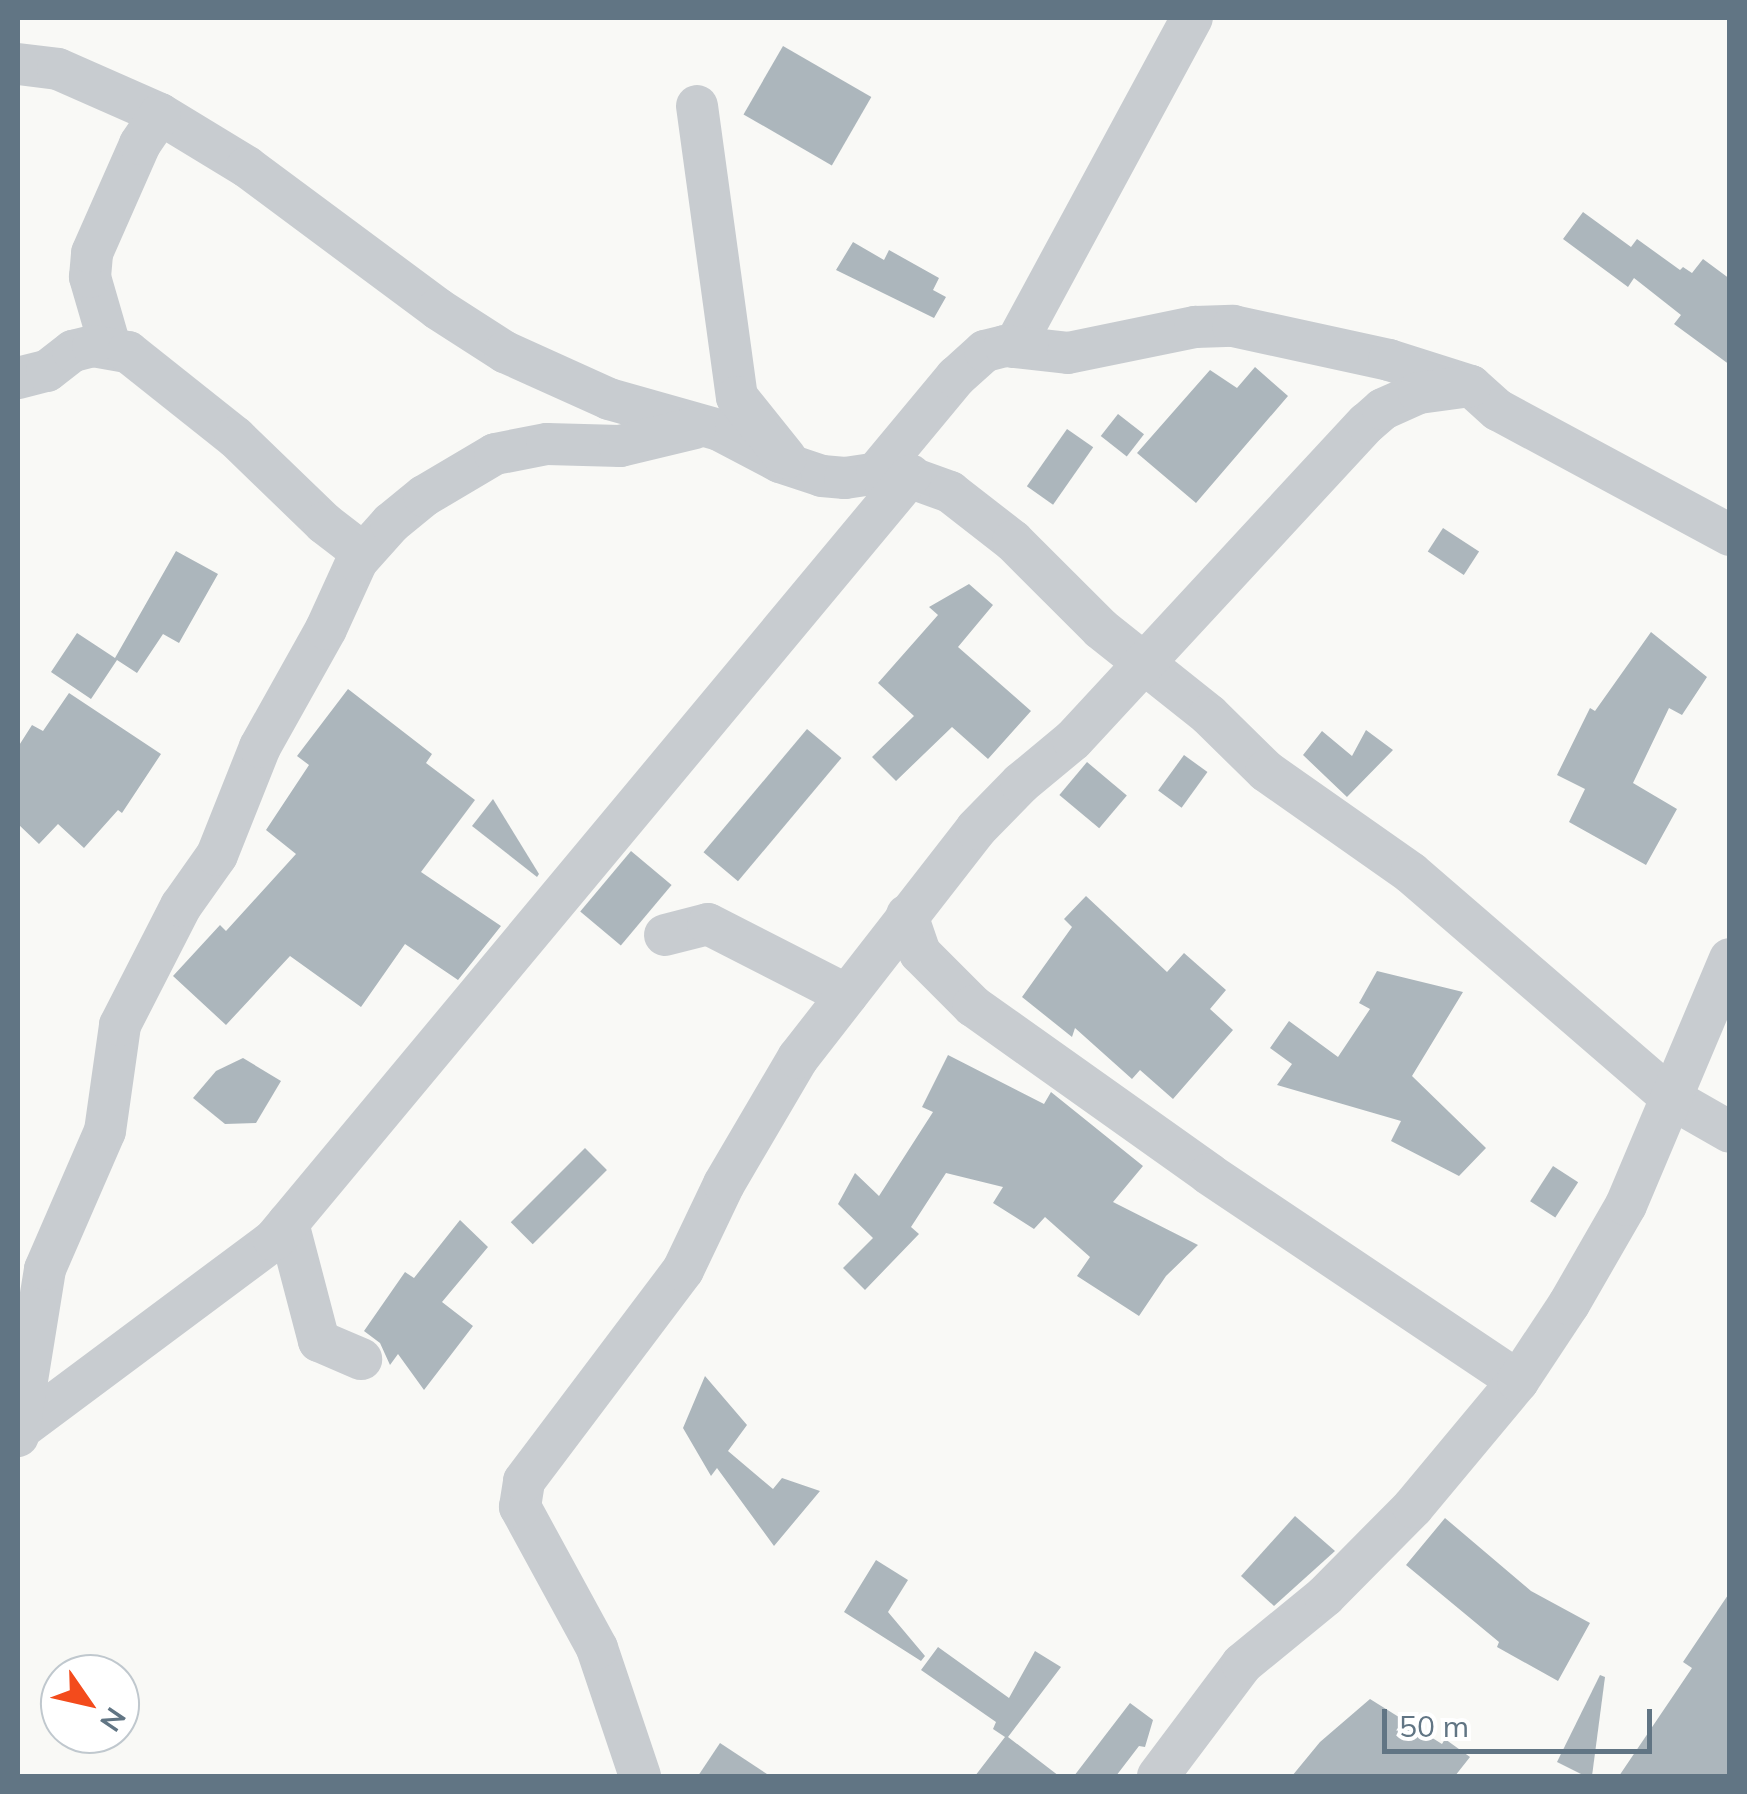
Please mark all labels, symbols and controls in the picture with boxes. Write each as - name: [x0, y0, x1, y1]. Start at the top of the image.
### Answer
- north arrow: [40, 1654, 140, 1754]
- scale bar: [1387, 1689, 1657, 1751]
- text: N: [93, 1701, 134, 1738]
- text: 50 m: [1399, 1707, 1469, 1745]

